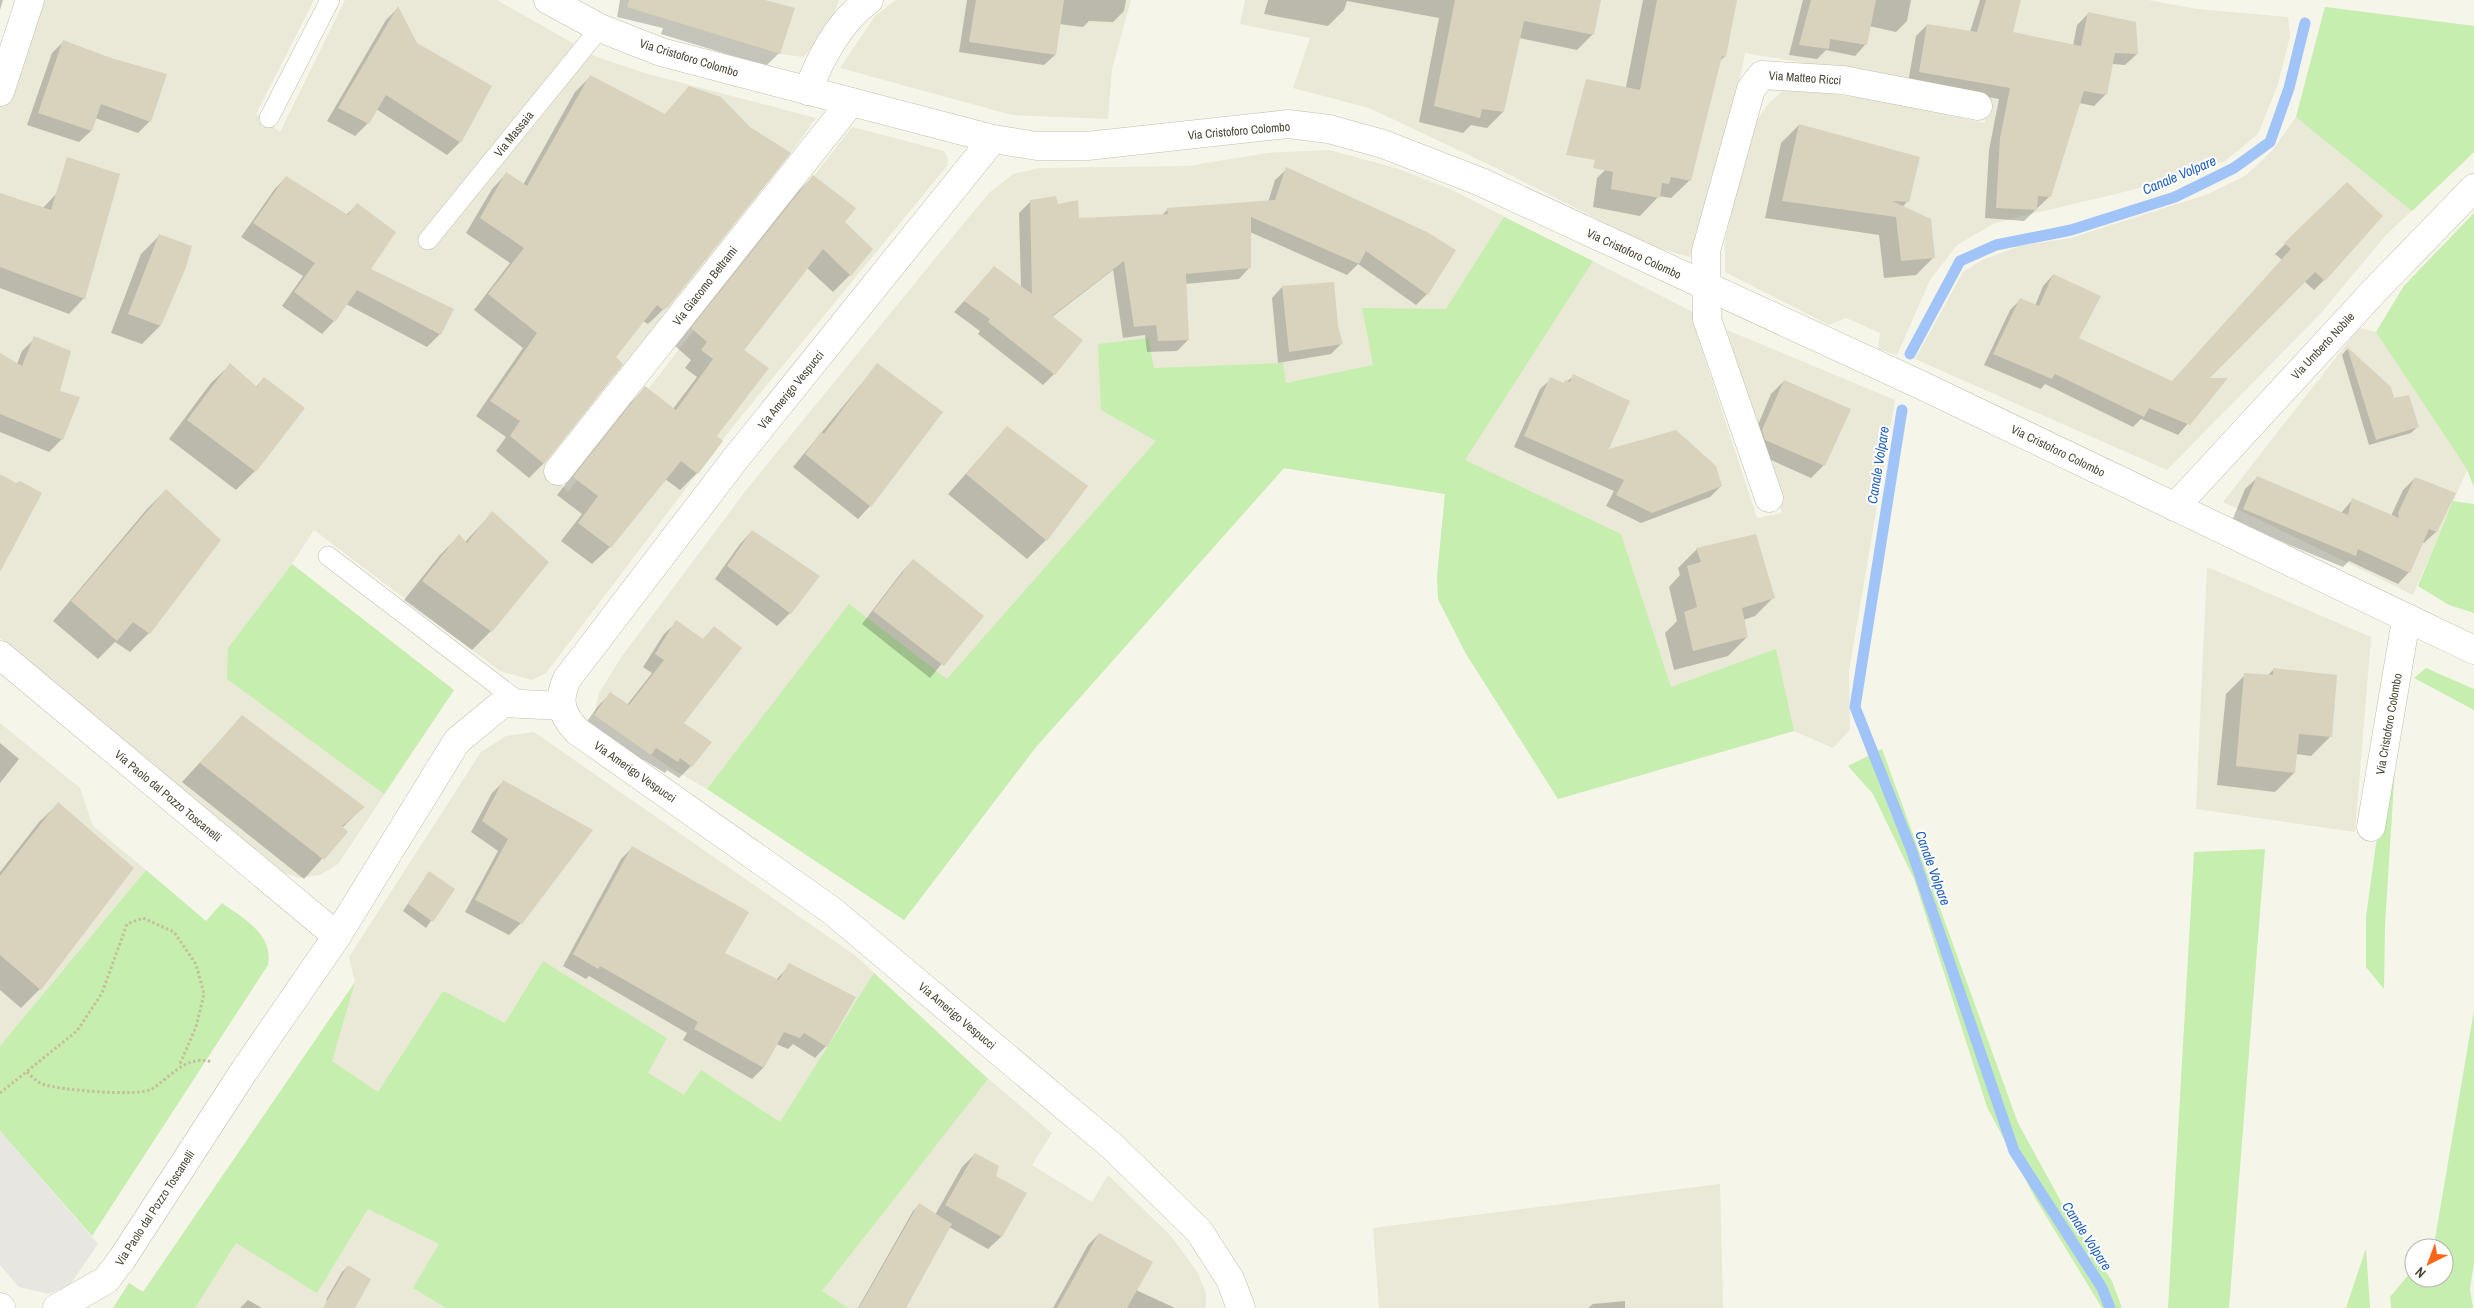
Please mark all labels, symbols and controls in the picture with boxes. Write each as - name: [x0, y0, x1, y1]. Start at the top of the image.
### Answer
- street label: Via Cristoforo Colombo: [638, 35, 740, 81]
- street label: Via Matteo Ricci: [1768, 67, 1842, 89]
- street label: Via Massaia: [491, 107, 538, 160]
- street label: Via Cristoforo Colombo: [1187, 119, 1291, 143]
- water label: Canale Volpare: [2139, 151, 2219, 199]
- street label: Via Cristoforo Colombo: [1584, 225, 1684, 283]
- street label: Via Giacomo Beltrami: [669, 243, 741, 329]
- street label: Via Umberto Nobile: [2288, 309, 2358, 383]
- street label: Via Amerigo Vespucci: [754, 347, 828, 433]
- street label: Via Cristoforo Colombo: [2008, 421, 2108, 481]
- water label: Canale Volpare: [1863, 425, 1893, 505]
- street label: Via Cristoforo Colombo: [2372, 672, 2406, 776]
- street label: Via Amerigo Vespucci: [591, 738, 679, 806]
- street label: Via Paolo dal Pozzo Toscanelli: [111, 747, 225, 845]
- water label: Canale Volpare: [1911, 828, 1955, 908]
- street label: Via Amerigo Vespucci: [915, 979, 999, 1053]
- street label: Via Paolo dal Pozzo Toscanelli: [112, 1147, 198, 1269]
- water label: Canale Volpare: [2058, 1198, 2116, 1274]
- north arrow: [2404, 1238, 2454, 1288]
- text: N: [2411, 1263, 2429, 1282]

